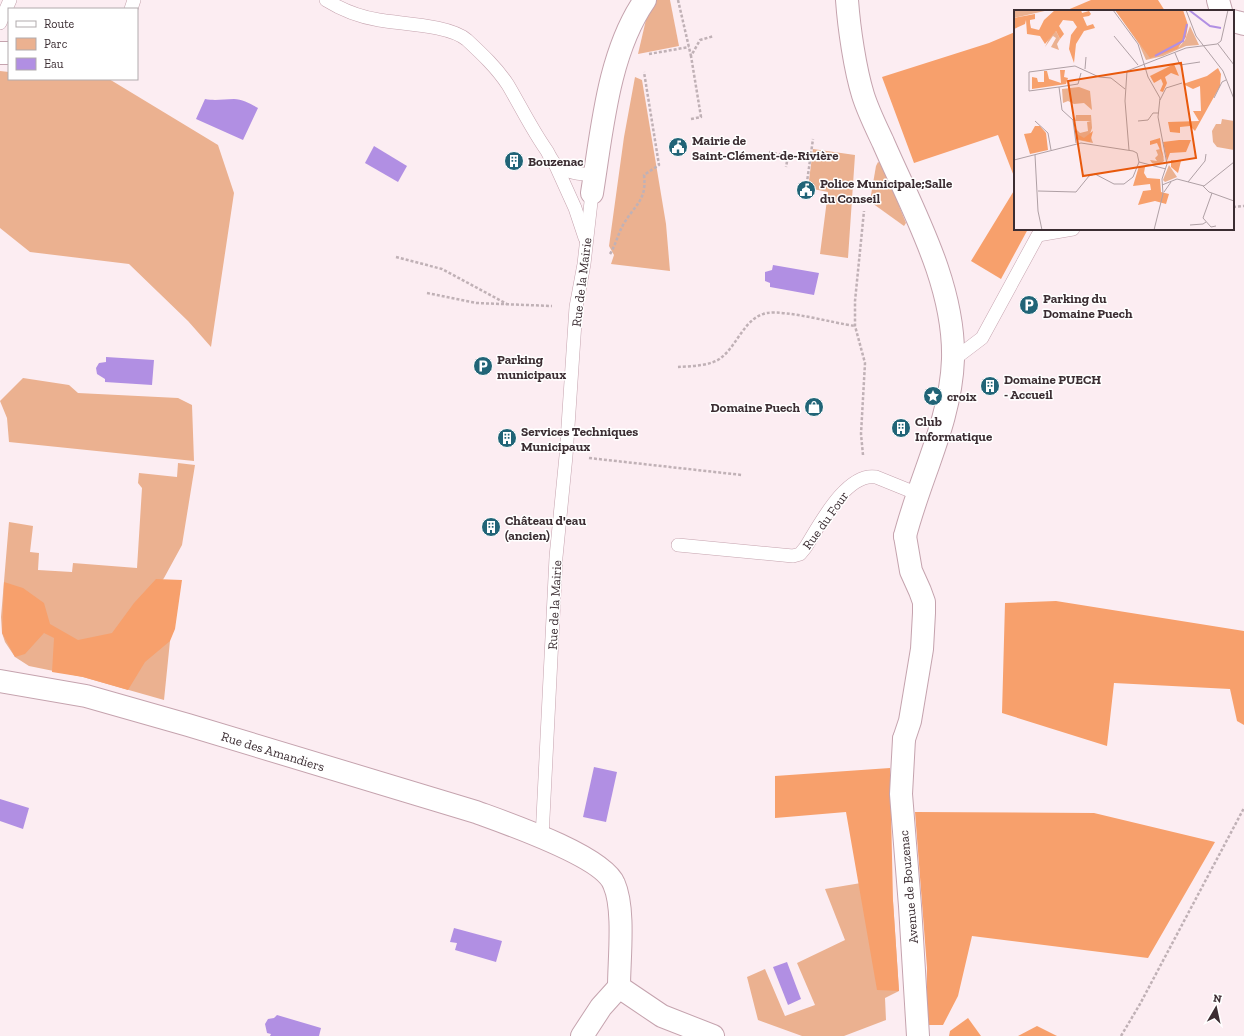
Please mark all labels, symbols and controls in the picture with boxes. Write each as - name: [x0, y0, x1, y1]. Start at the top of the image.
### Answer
- legend: [8, 8, 138, 80]
- inset map: [1014, 10, 1234, 230]
- text: Route: [44, 17, 75, 31]
- text: Parc: [44, 37, 68, 51]
- text: Eau: [44, 57, 64, 71]
- place label: Mairie de Saint-Clément-de-Rivière: [692, 133, 839, 163]
- public building icon: Mairie de Saint-Clément-de-Rivière: [667, 136, 689, 158]
- building icon: Bouzenac: [503, 150, 525, 172]
- place label: Bouzenac: [528, 154, 583, 169]
- place label: Police Municipale;Salle du Conseil: [820, 176, 953, 206]
- public building icon: Police Municipale;Salle du Conseil: [795, 179, 817, 201]
- street label: Rue de la Mairie: [569, 237, 594, 328]
- place label: Parking du Domaine Puech: [1043, 291, 1133, 321]
- parking icon: Parking du Domaine Puech: [1018, 294, 1040, 316]
- place label: Parking municipaux: [497, 352, 566, 382]
- parking icon: Parking municipaux: [472, 355, 494, 377]
- place label: Domaine PUECH - Accueil: [1004, 372, 1101, 402]
- building icon: Domaine PUECH - Accueil: [979, 375, 1001, 397]
- place icon: croix: [922, 385, 944, 407]
- place label: croix: [947, 389, 977, 404]
- shop icon: Domaine Puech: [803, 396, 825, 418]
- place label: Domaine Puech: [711, 400, 800, 415]
- place label: Club Informatique: [915, 414, 993, 444]
- building icon: Club Informatique: [890, 417, 912, 439]
- place label: Services Techniques Municipaux: [521, 424, 638, 454]
- building icon: Services Techniques Municipaux: [496, 427, 518, 449]
- street label: Rue du Four: [799, 488, 852, 552]
- place label: Château d'eau (ancien): [505, 513, 586, 543]
- building icon: Château d'eau (ancien): [480, 516, 502, 538]
- street label: Rue de la Mairie: [545, 560, 564, 650]
- street label: Rue des Amandiers: [219, 729, 327, 774]
- street label: Avenue de Bouzenac: [896, 830, 921, 944]
- north arrow: [1196, 988, 1236, 1028]
- text: N: [1212, 992, 1223, 1006]

